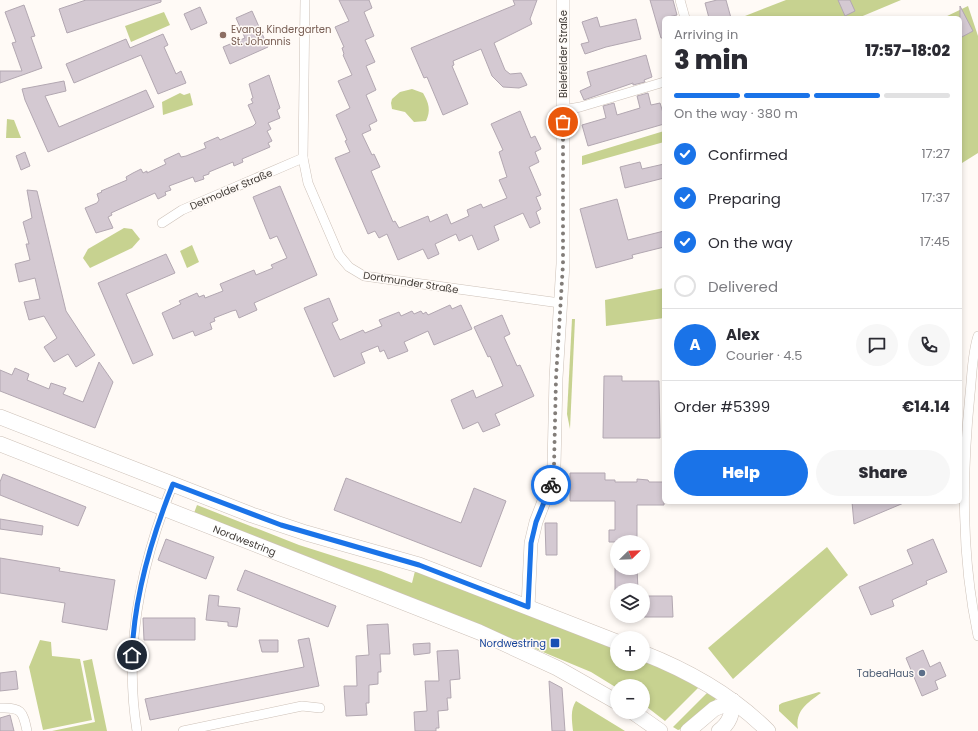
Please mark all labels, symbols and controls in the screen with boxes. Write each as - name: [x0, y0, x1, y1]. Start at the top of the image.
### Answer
- street label: Bielefelder Straße: [556, 10, 571, 98]
- place label: Evang. Kindergarten St. Johannis: [231, 22, 331, 49]
- text: Arriving in: [674, 25, 738, 44]
- marker: Evang. Kindergarten St. Johannis: [218, 30, 228, 40]
- text: 17:57–18:02: [865, 40, 950, 61]
- text: 3 min: [674, 42, 748, 78]
- text: On the way · 380 m: [674, 104, 798, 123]
- pin: [546, 105, 580, 139]
- icon: bag: [552, 111, 574, 133]
- icon: check: [674, 143, 696, 165]
- text: Confirmed: [708, 144, 788, 165]
- text: 17:27: [921, 144, 950, 163]
- street label: Detmolder Straße: [188, 165, 275, 214]
- icon: check: [674, 187, 696, 209]
- text: Preparing: [708, 188, 781, 209]
- text: 17:37: [921, 188, 950, 207]
- icon: check: [674, 231, 696, 253]
- text: On the way: [708, 232, 793, 253]
- text: 17:45: [920, 232, 950, 251]
- street label: Dortmunder Straße: [362, 268, 460, 297]
- text: Delivered: [708, 276, 778, 297]
- text: Alex: [726, 324, 760, 345]
- button: chat: [856, 324, 898, 366]
- button: phone: [908, 324, 950, 366]
- text: A: [689, 334, 701, 355]
- text: Courier · 4.5: [726, 346, 802, 365]
- text: Order #5399: [674, 396, 770, 417]
- text: €14.14: [902, 396, 950, 417]
- button: Help: [674, 450, 808, 496]
- button: Share: [816, 450, 950, 496]
- courier: [531, 465, 571, 505]
- icon: bike: [540, 474, 562, 496]
- street label: Nordwestring: [211, 521, 278, 560]
- north arrow: [610, 535, 650, 575]
- map controls: [610, 535, 650, 719]
- button: layers: [610, 583, 650, 623]
- button: +: [610, 631, 650, 671]
- place label: Nordwestring: [479, 636, 546, 651]
- marker: Nordwestring: [549, 637, 561, 649]
- pin: [115, 638, 149, 672]
- icon: home: [121, 644, 143, 666]
- place label: TabeaHaus: [857, 666, 914, 681]
- marker: TabeaHaus: [917, 668, 927, 678]
- button: −: [610, 679, 650, 719]

